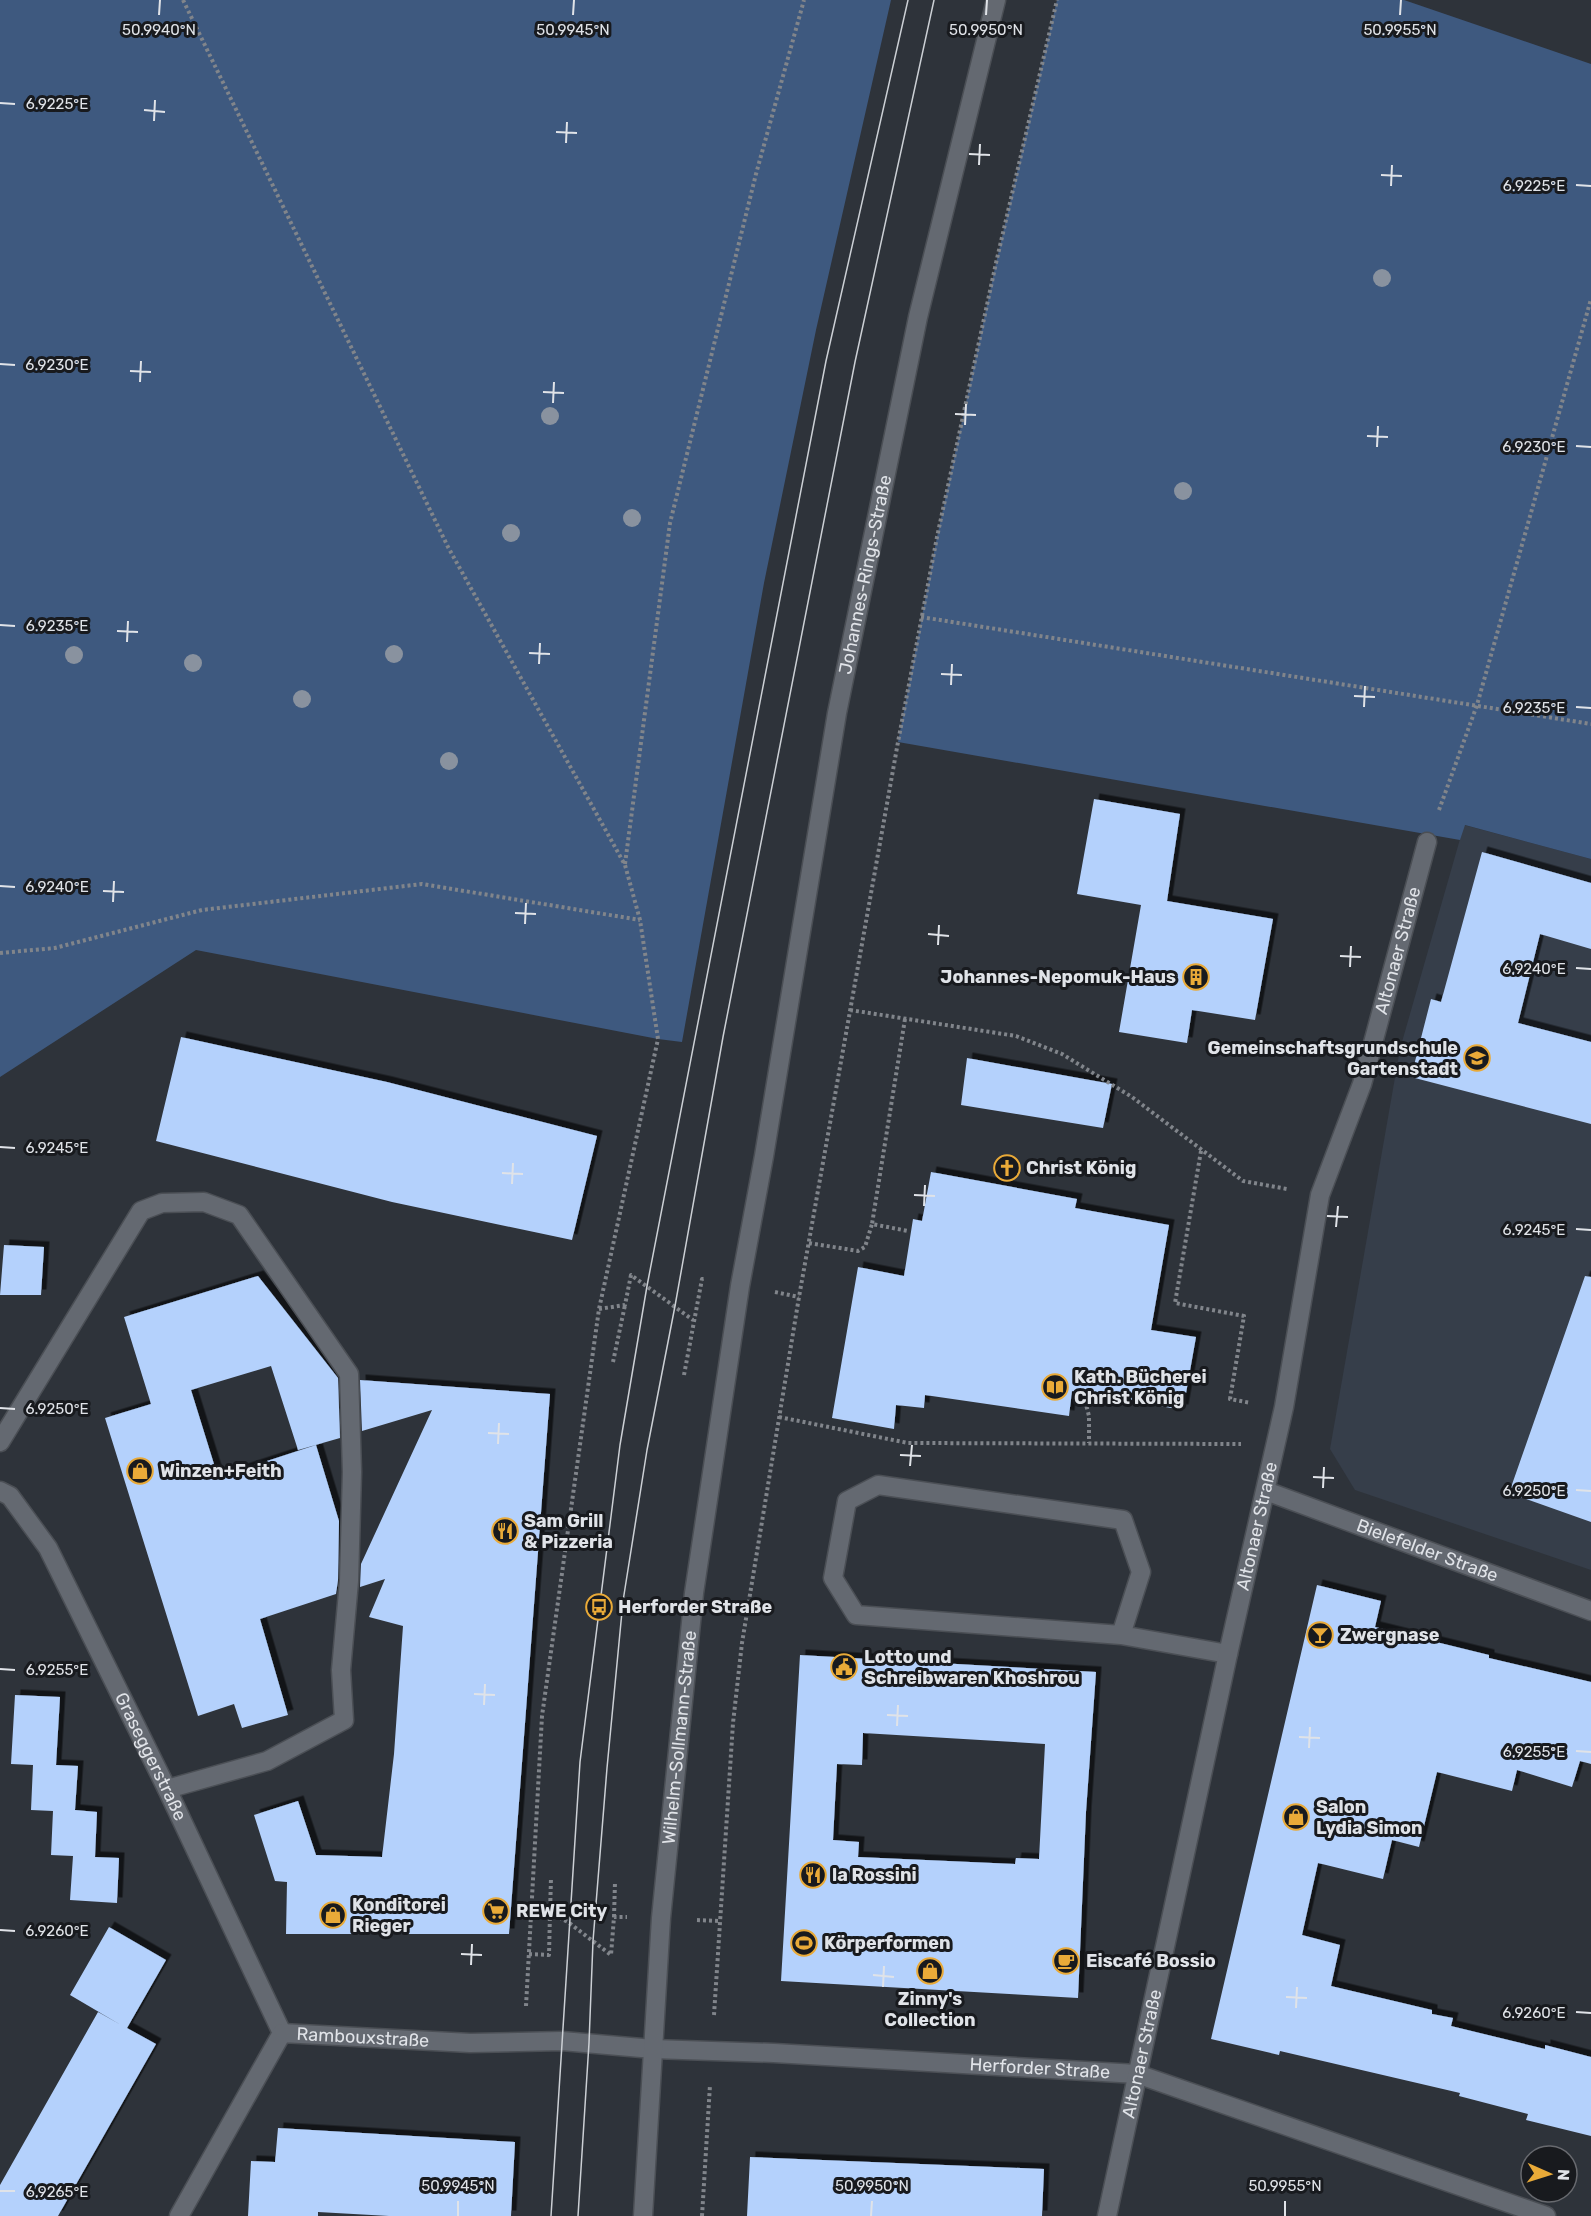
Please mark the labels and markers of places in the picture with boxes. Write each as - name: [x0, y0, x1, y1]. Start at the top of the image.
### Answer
- building icon: Johannes-Nepomuk-Haus: [1181, 962, 1211, 992]
- place label: Johannes-Nepomuk-Haus: [940, 966, 1176, 988]
- place label: Gemeinschaftsgrundschule Gartenstadt: [1208, 1037, 1458, 1080]
- school or university icon: Gemeinschaftsgrundschule Gartenstadt: [1462, 1043, 1492, 1073]
- church icon: Christ König: [992, 1153, 1022, 1183]
- place label: Christ König: [1026, 1157, 1136, 1179]
- place label: Kath. Bücherei Christ König: [1074, 1366, 1207, 1409]
- library icon: Kath. Bücherei Christ König: [1040, 1372, 1070, 1402]
- shop icon: Winzen+Feith: [125, 1456, 155, 1486]
- place label: Winzen+Feith: [160, 1460, 282, 1482]
- place label: Sam Grill & Pizzeria: [524, 1510, 613, 1553]
- restaurant icon: Sam Grill & Pizzeria: [490, 1516, 520, 1546]
- bus stop icon: Herforder Straße: [584, 1592, 614, 1622]
- place label: Herforder Straße: [618, 1596, 772, 1618]
- bar icon: Zwergnase: [1305, 1620, 1335, 1650]
- place label: Zwergnase: [1340, 1624, 1440, 1646]
- place label: Lotto und Schreibwaren Khoshrou: [864, 1646, 1080, 1689]
- public building icon: Lotto und Schreibwaren Khoshrou: [829, 1652, 859, 1682]
- place label: Salon Lydia Simon: [1316, 1796, 1423, 1839]
- shop icon: Salon Lydia Simon: [1281, 1802, 1311, 1832]
- restaurant icon: la Rossini: [798, 1860, 828, 1890]
- place label: la Rossini: [832, 1864, 917, 1886]
- place label: Konditorei Rieger: [352, 1894, 446, 1937]
- supermarket icon: REWE City: [481, 1896, 511, 1926]
- shop icon: Konditorei Rieger: [318, 1900, 348, 1930]
- place label: REWE City: [516, 1900, 607, 1922]
- sports icon: Körperformen: [789, 1928, 819, 1958]
- place label: Körperformen: [824, 1932, 951, 1954]
- cafe icon: Eiscafé Bossio: [1051, 1946, 1081, 1976]
- place label: Eiscafé Bossio: [1086, 1950, 1216, 1972]
- shop icon: Zinny's Collection: [915, 1956, 945, 1986]
- place label: Zinny's Collection: [884, 1988, 976, 2031]

